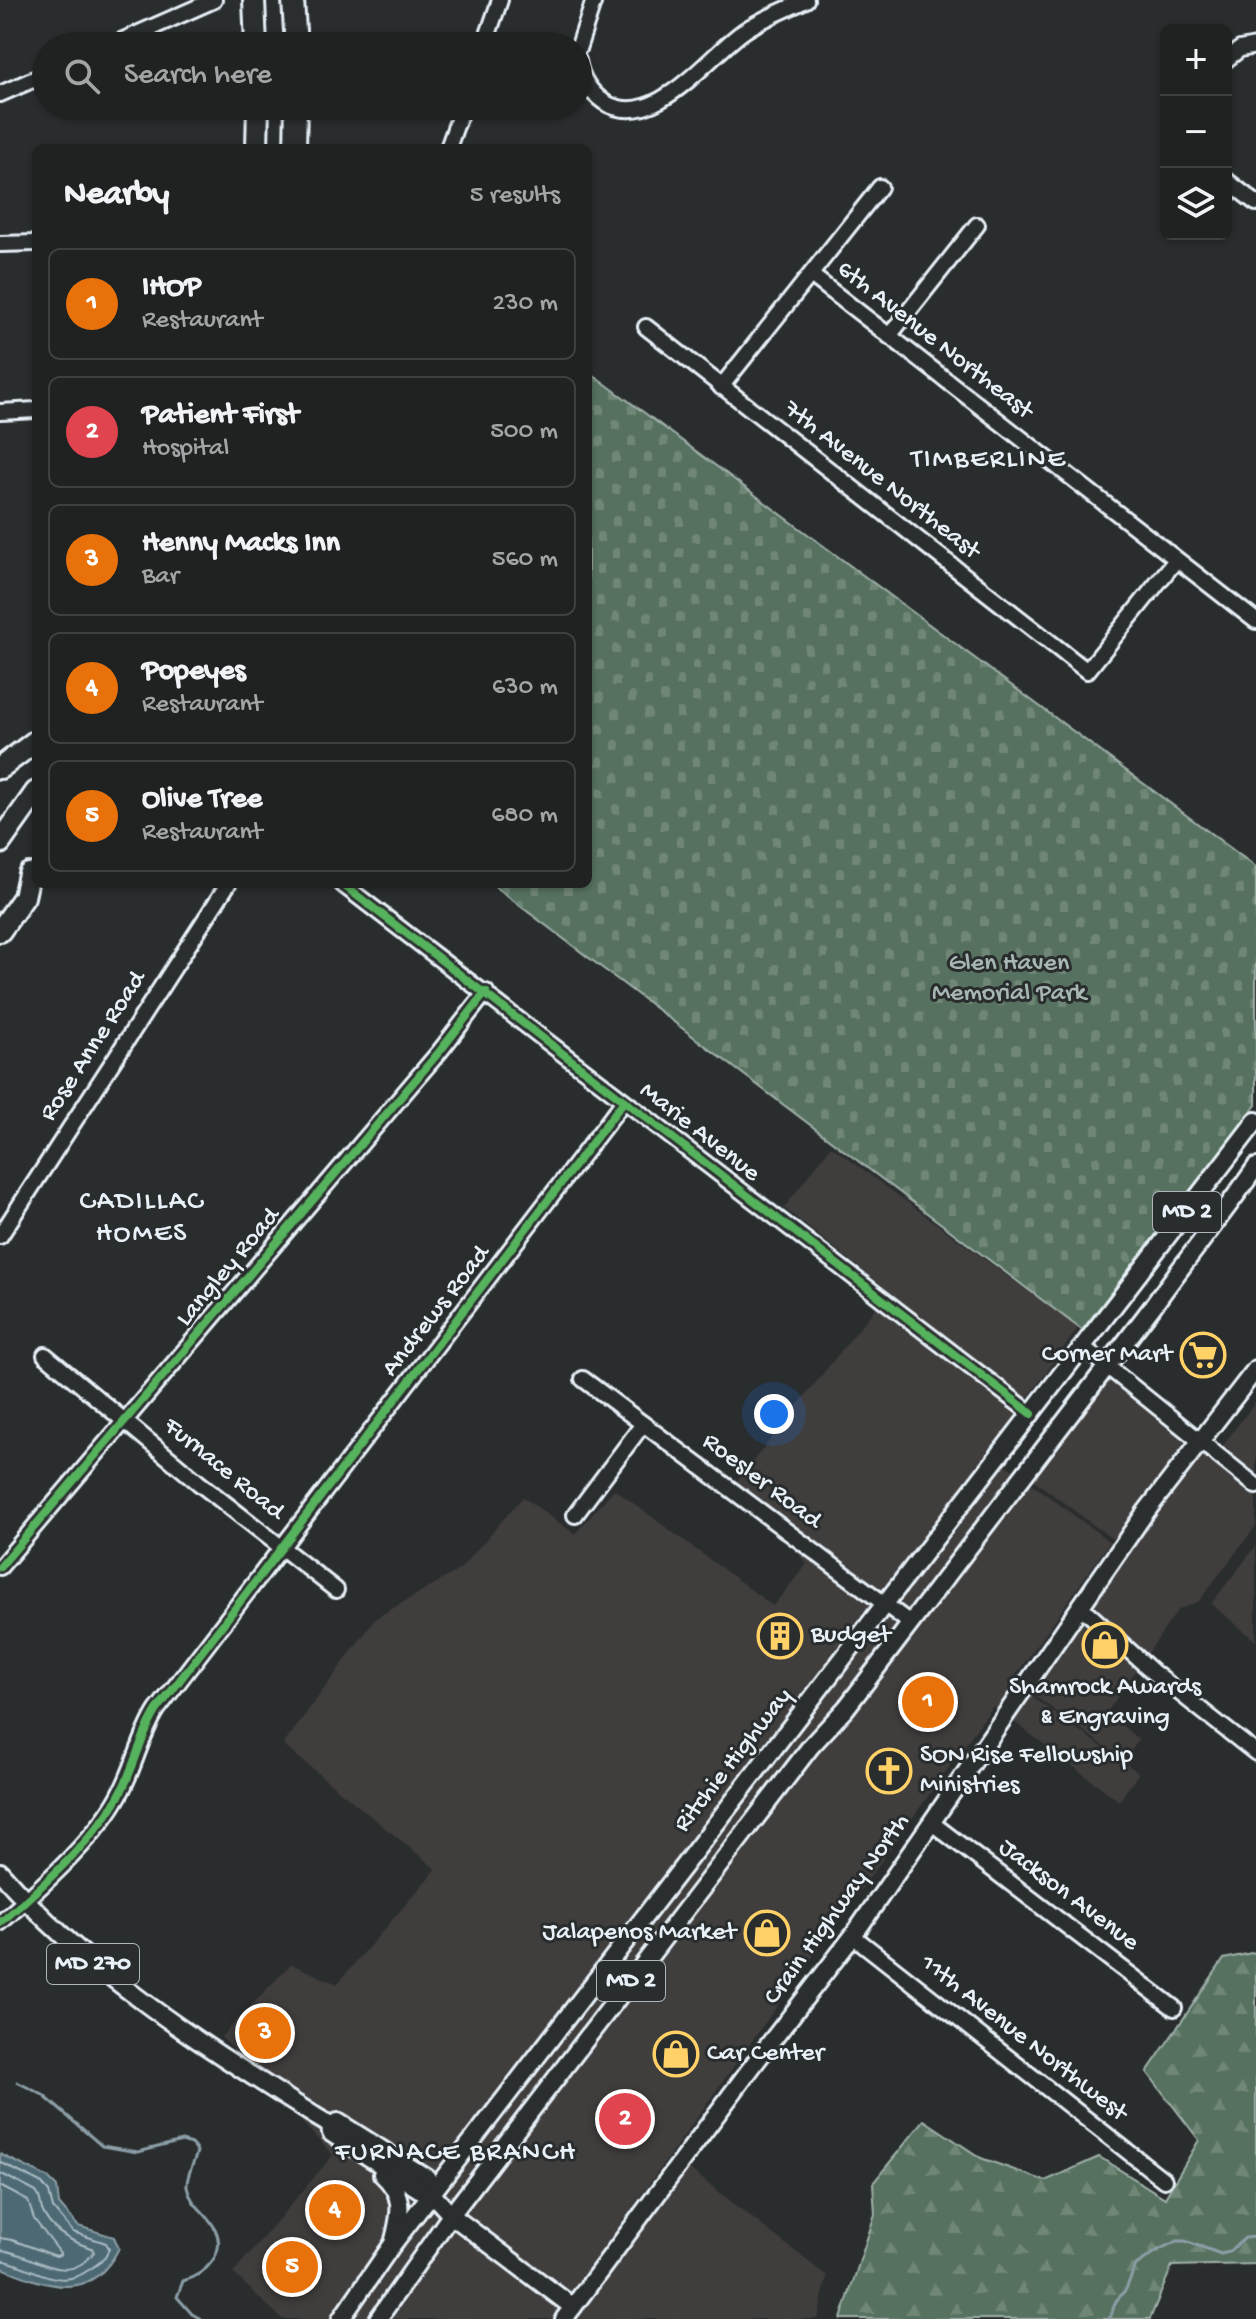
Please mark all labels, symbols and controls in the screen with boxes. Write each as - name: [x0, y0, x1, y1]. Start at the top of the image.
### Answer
- map controls: [1160, 24, 1232, 240]
- button: +: [1160, 24, 1232, 96]
- search box: [32, 32, 592, 120]
- icon: search: [60, 54, 104, 98]
- text: Search here: [124, 59, 272, 94]
- button: −: [1160, 96, 1232, 168]
- button: layers: [1160, 168, 1232, 240]
- text: Nearby: [64, 176, 169, 216]
- text: 5 results: [470, 181, 560, 212]
- street label: 6th Avenue Northeast: [830, 255, 1040, 429]
- text: IHOP: [142, 271, 201, 306]
- text: 1: [87, 289, 97, 320]
- text: 230 m: [492, 289, 558, 320]
- text: Restaurant: [142, 306, 262, 337]
- street label: 7th Avenue Northeast: [776, 394, 987, 569]
- text: Patient First: [142, 399, 299, 434]
- text: 2: [86, 417, 98, 448]
- text: 500 m: [490, 417, 558, 448]
- text: Hospital: [142, 434, 229, 465]
- district label: TIMBERLINE: [909, 444, 1067, 477]
- text: Henny Macks Inn: [142, 527, 340, 562]
- text: 3: [85, 545, 99, 576]
- text: 560 m: [492, 545, 558, 576]
- text: Bar: [142, 562, 179, 593]
- text: Popeyes: [142, 655, 246, 690]
- text: 4: [86, 673, 98, 704]
- text: 630 m: [492, 673, 558, 704]
- text: Restaurant: [142, 690, 262, 721]
- text: Olive Tree: [142, 783, 262, 818]
- text: 5: [85, 801, 99, 832]
- text: 680 m: [491, 801, 558, 832]
- text: Restaurant: [142, 818, 262, 849]
- park label: Glen Haven Memorial Park: [932, 949, 1088, 1010]
- street label: Rose Anne Road: [34, 965, 155, 1128]
- street label: Marie Avenue: [632, 1076, 766, 1190]
- district label: CADILLAC HOMES: [80, 1186, 204, 1251]
- road number: MD 2: [1153, 1192, 1221, 1232]
- street label: Langley Road: [170, 1201, 289, 1334]
- street label: Andrews Road: [376, 1239, 499, 1384]
- supermarket icon: Corner Mart: [1179, 1331, 1227, 1379]
- place label: Corner Mart: [1042, 1340, 1174, 1371]
- your location: [754, 1394, 794, 1434]
- street label: Furnace Road: [155, 1411, 291, 1529]
- street label: Roesler Road: [695, 1427, 828, 1538]
- building icon: Budget: [756, 1612, 804, 1660]
- place label: Budget: [810, 1621, 893, 1652]
- shop icon: Shamrock Awards & Engraving: [1081, 1621, 1129, 1669]
- pin: 1: [902, 1672, 954, 1732]
- place label: Shamrock Awards & Engraving: [1009, 1673, 1202, 1734]
- street label: Ritchie Highway: [668, 1683, 800, 1839]
- place label: SON Rise Fellowship Ministries: [920, 1741, 1133, 1802]
- church icon: SON Rise Fellowship Ministries: [865, 1747, 913, 1795]
- street label: Crain Highway North: [758, 1808, 918, 2012]
- street label: Jackson Avenue: [991, 1833, 1145, 1959]
- shop icon: Jalapenos Market: [743, 1909, 791, 1957]
- place label: Jalapenos Market: [543, 1918, 738, 1949]
- road number: MD 270: [47, 1944, 139, 1984]
- street label: 11th Avenue Northwest: [913, 1948, 1135, 2131]
- road number: MD 2: [597, 1961, 665, 2001]
- pin: 3: [239, 2003, 291, 2063]
- shop icon: Car Center: [652, 2030, 700, 2078]
- place label: Car Center: [707, 2039, 827, 2070]
- pin: 2: [599, 2089, 651, 2149]
- district label: FURNACE BRANCH: [334, 2137, 577, 2170]
- pin: 4: [309, 2180, 361, 2240]
- pin: 5: [266, 2237, 318, 2297]

